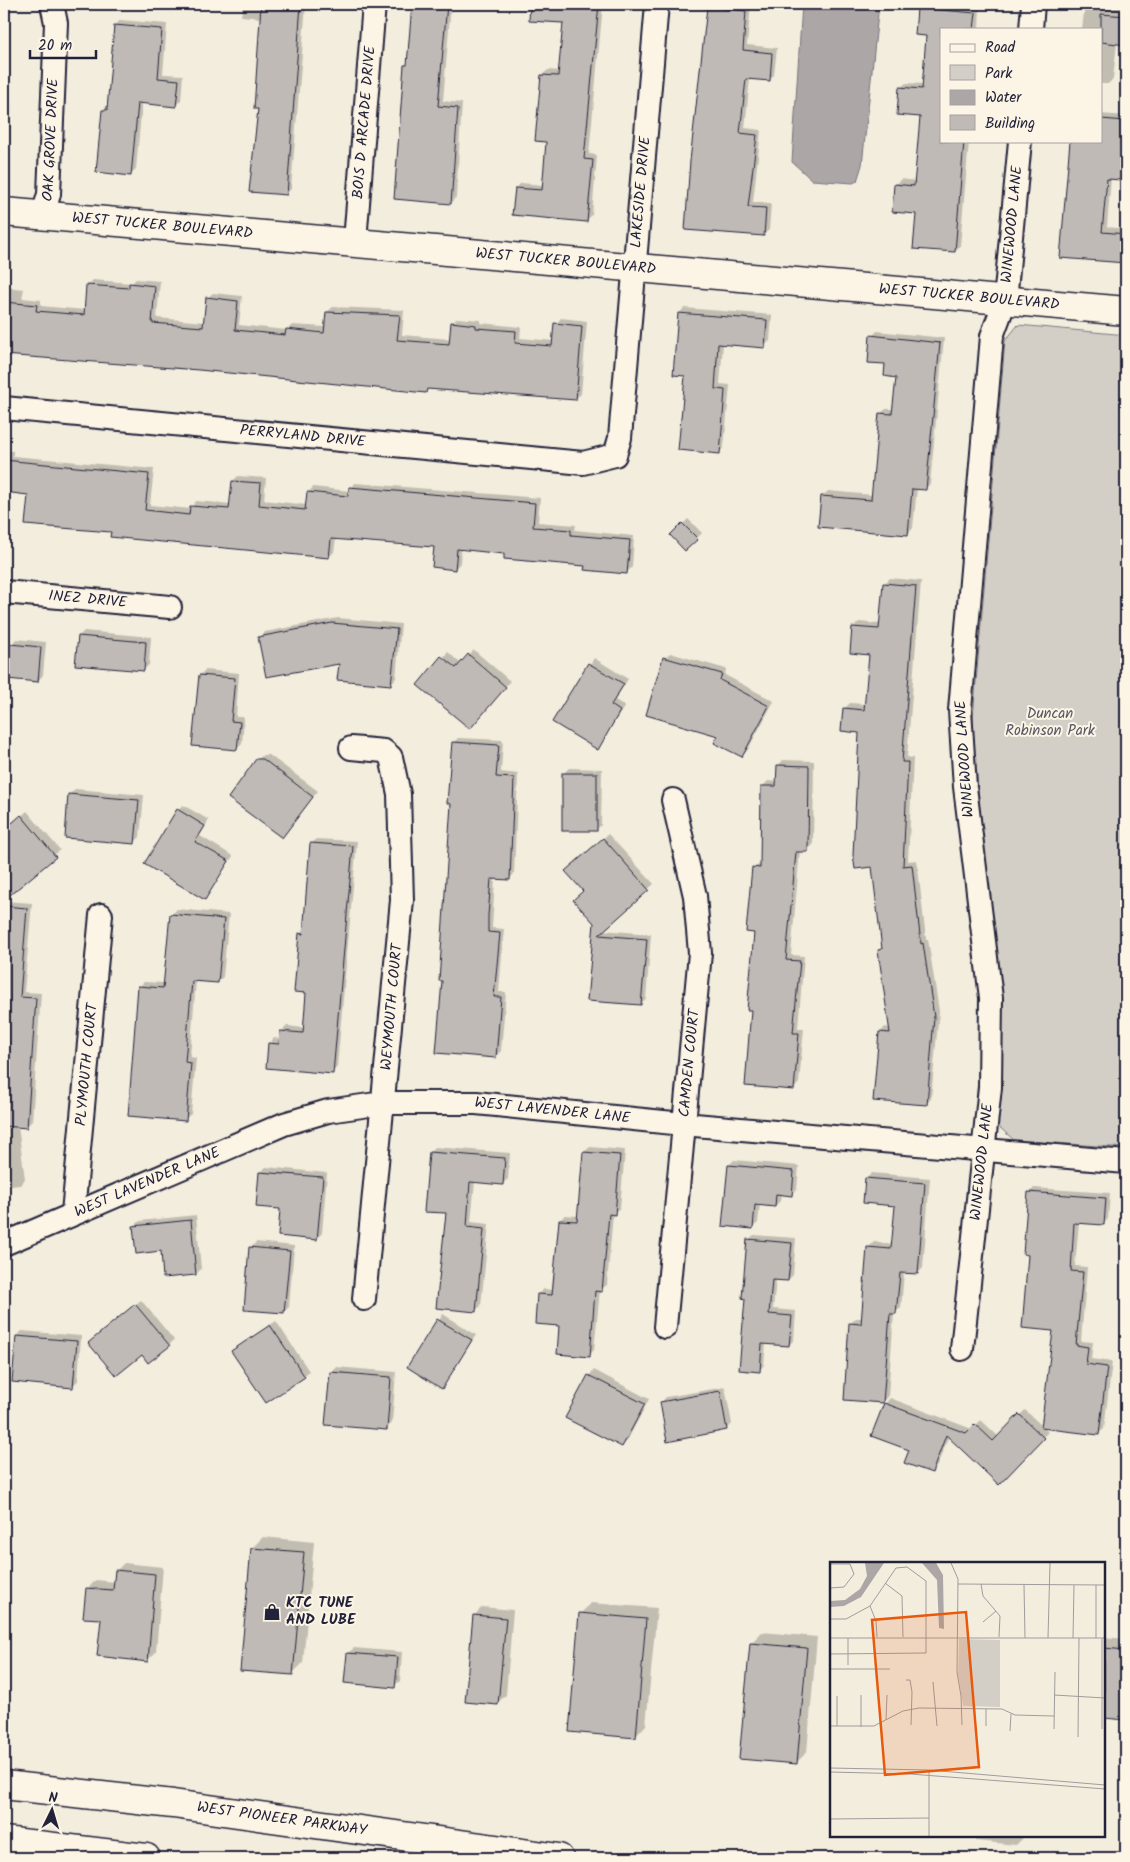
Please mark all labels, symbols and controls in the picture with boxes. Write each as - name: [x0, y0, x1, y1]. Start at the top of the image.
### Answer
- scale bar: [30, 28, 96, 60]
- legend: [940, 28, 1102, 142]
- text: 20 m: [38, 34, 72, 58]
- text: Road: [985, 36, 1016, 60]
- street label: BOIS D ARCADE DRIVE: [346, 44, 383, 200]
- text: Park: [985, 62, 1013, 86]
- street label: OAK GROVE DRIVE: [35, 77, 66, 204]
- text: Water: [985, 86, 1022, 110]
- text: Building: [985, 112, 1035, 136]
- street label: LAKESIDE DRIVE: [624, 134, 658, 249]
- street label: WINEWOOD LANE: [995, 163, 1030, 284]
- street label: WEST TUCKER BOULEVARD: [71, 206, 254, 246]
- street label: WEST TUCKER BOULEVARD: [474, 242, 657, 282]
- street label: WEST TUCKER BOULEVARD: [878, 277, 1061, 317]
- street label: PERRYLAND DRIVE: [239, 418, 368, 454]
- street label: INEZ DRIVE: [47, 584, 129, 615]
- street label: WINEWOOD LANE: [949, 698, 981, 818]
- park label: Duncan Robinson Park: [1005, 702, 1096, 743]
- street label: WEYMOUTH COURT: [375, 941, 410, 1071]
- street label: PLYMOUTH COURT: [69, 1000, 105, 1127]
- street label: CAMDEN COURT: [673, 1006, 707, 1118]
- street label: WEST LAVENDER LANE: [474, 1091, 633, 1131]
- street label: WINEWOOD LANE: [964, 1101, 1000, 1222]
- street label: WEST LAVENDER LANE: [71, 1140, 225, 1224]
- inset map: [830, 1562, 1105, 1837]
- place label: KTC TUNE AND LUBE: [286, 1591, 356, 1632]
- shop icon: KTC TUNE AND LUBE: [262, 1602, 282, 1622]
- north arrow: [28, 1784, 78, 1834]
- text: N: [48, 1787, 59, 1809]
- street label: WEST PIONEER PARKWAY: [195, 1795, 370, 1843]

